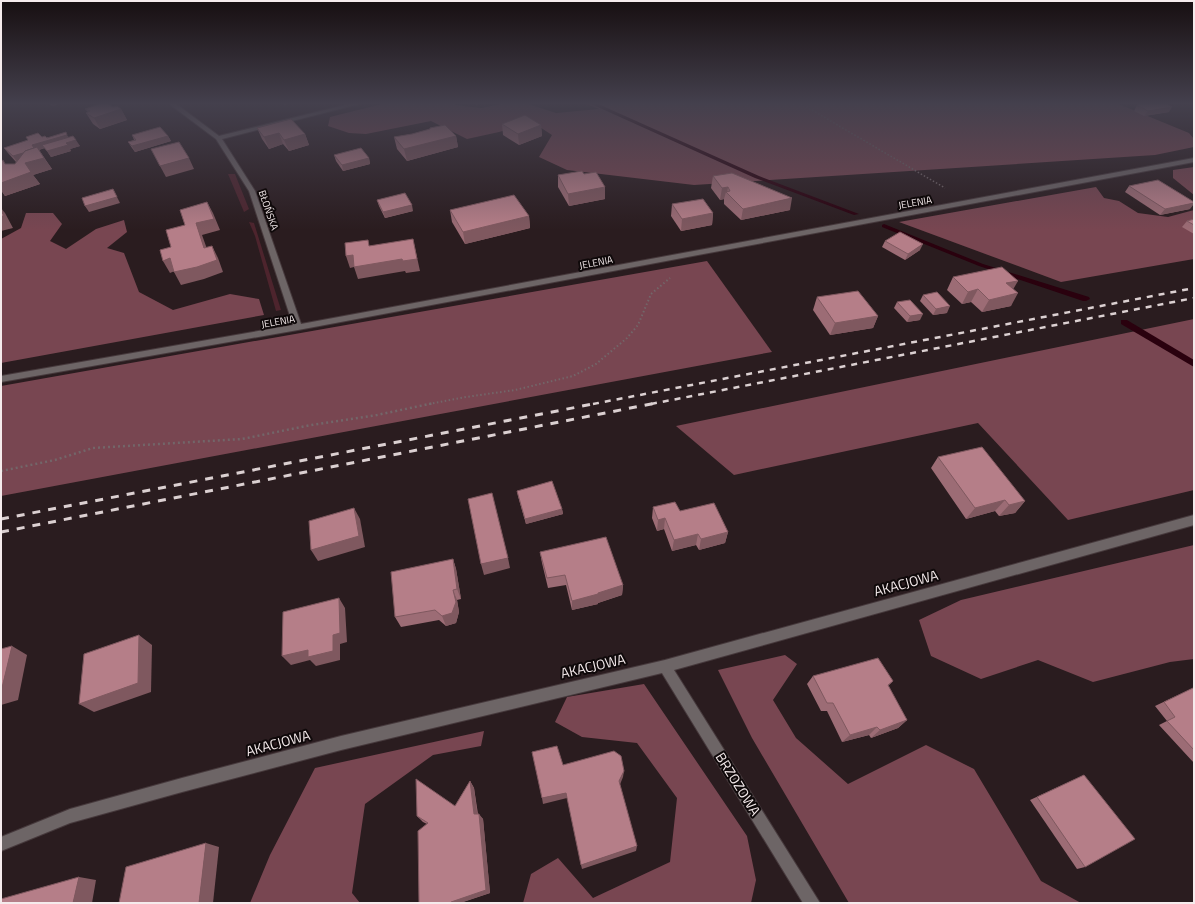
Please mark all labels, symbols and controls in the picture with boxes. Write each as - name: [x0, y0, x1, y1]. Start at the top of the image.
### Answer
- street label: BŁOŃSKA: [255, 188, 282, 232]
- street label: JELENIA: [897, 192, 933, 213]
- street label: JELENIA: [578, 252, 614, 273]
- street label: JELENIA: [260, 311, 296, 332]
- street label: AKACJOWA: [871, 564, 941, 601]
- street label: AKACJOWA: [559, 648, 628, 683]
- street label: AKACJOWA: [243, 724, 313, 761]
- street label: BRZOZOWA: [711, 748, 766, 820]

